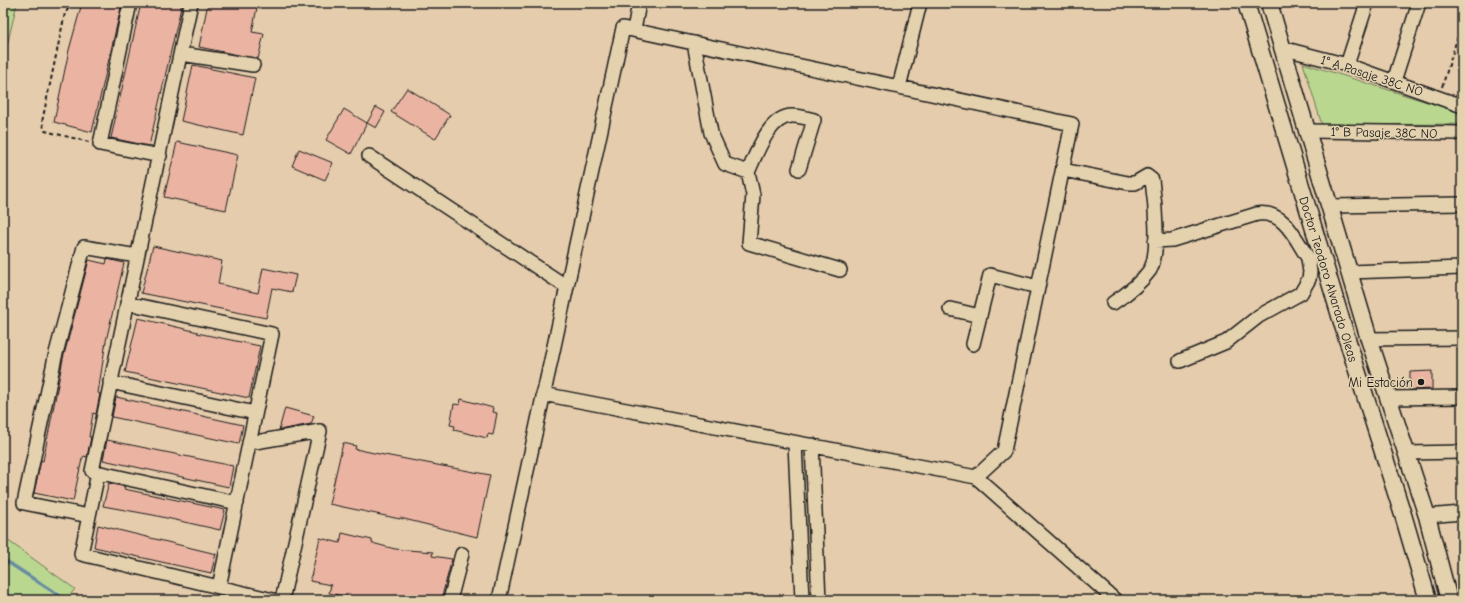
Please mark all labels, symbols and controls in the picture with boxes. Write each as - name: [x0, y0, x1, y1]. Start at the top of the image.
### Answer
- street label: 1° A Pasaje 38C NO: [1319, 52, 1425, 99]
- street label: 1° B Pasaje 38C NO: [1330, 124, 1438, 141]
- street label: Doctor Teodoro Alvarado Oleas: [1296, 195, 1361, 364]
- place label: Mi Estación: [1348, 375, 1413, 390]
- marker: Mi Estación: [1416, 377, 1426, 387]

